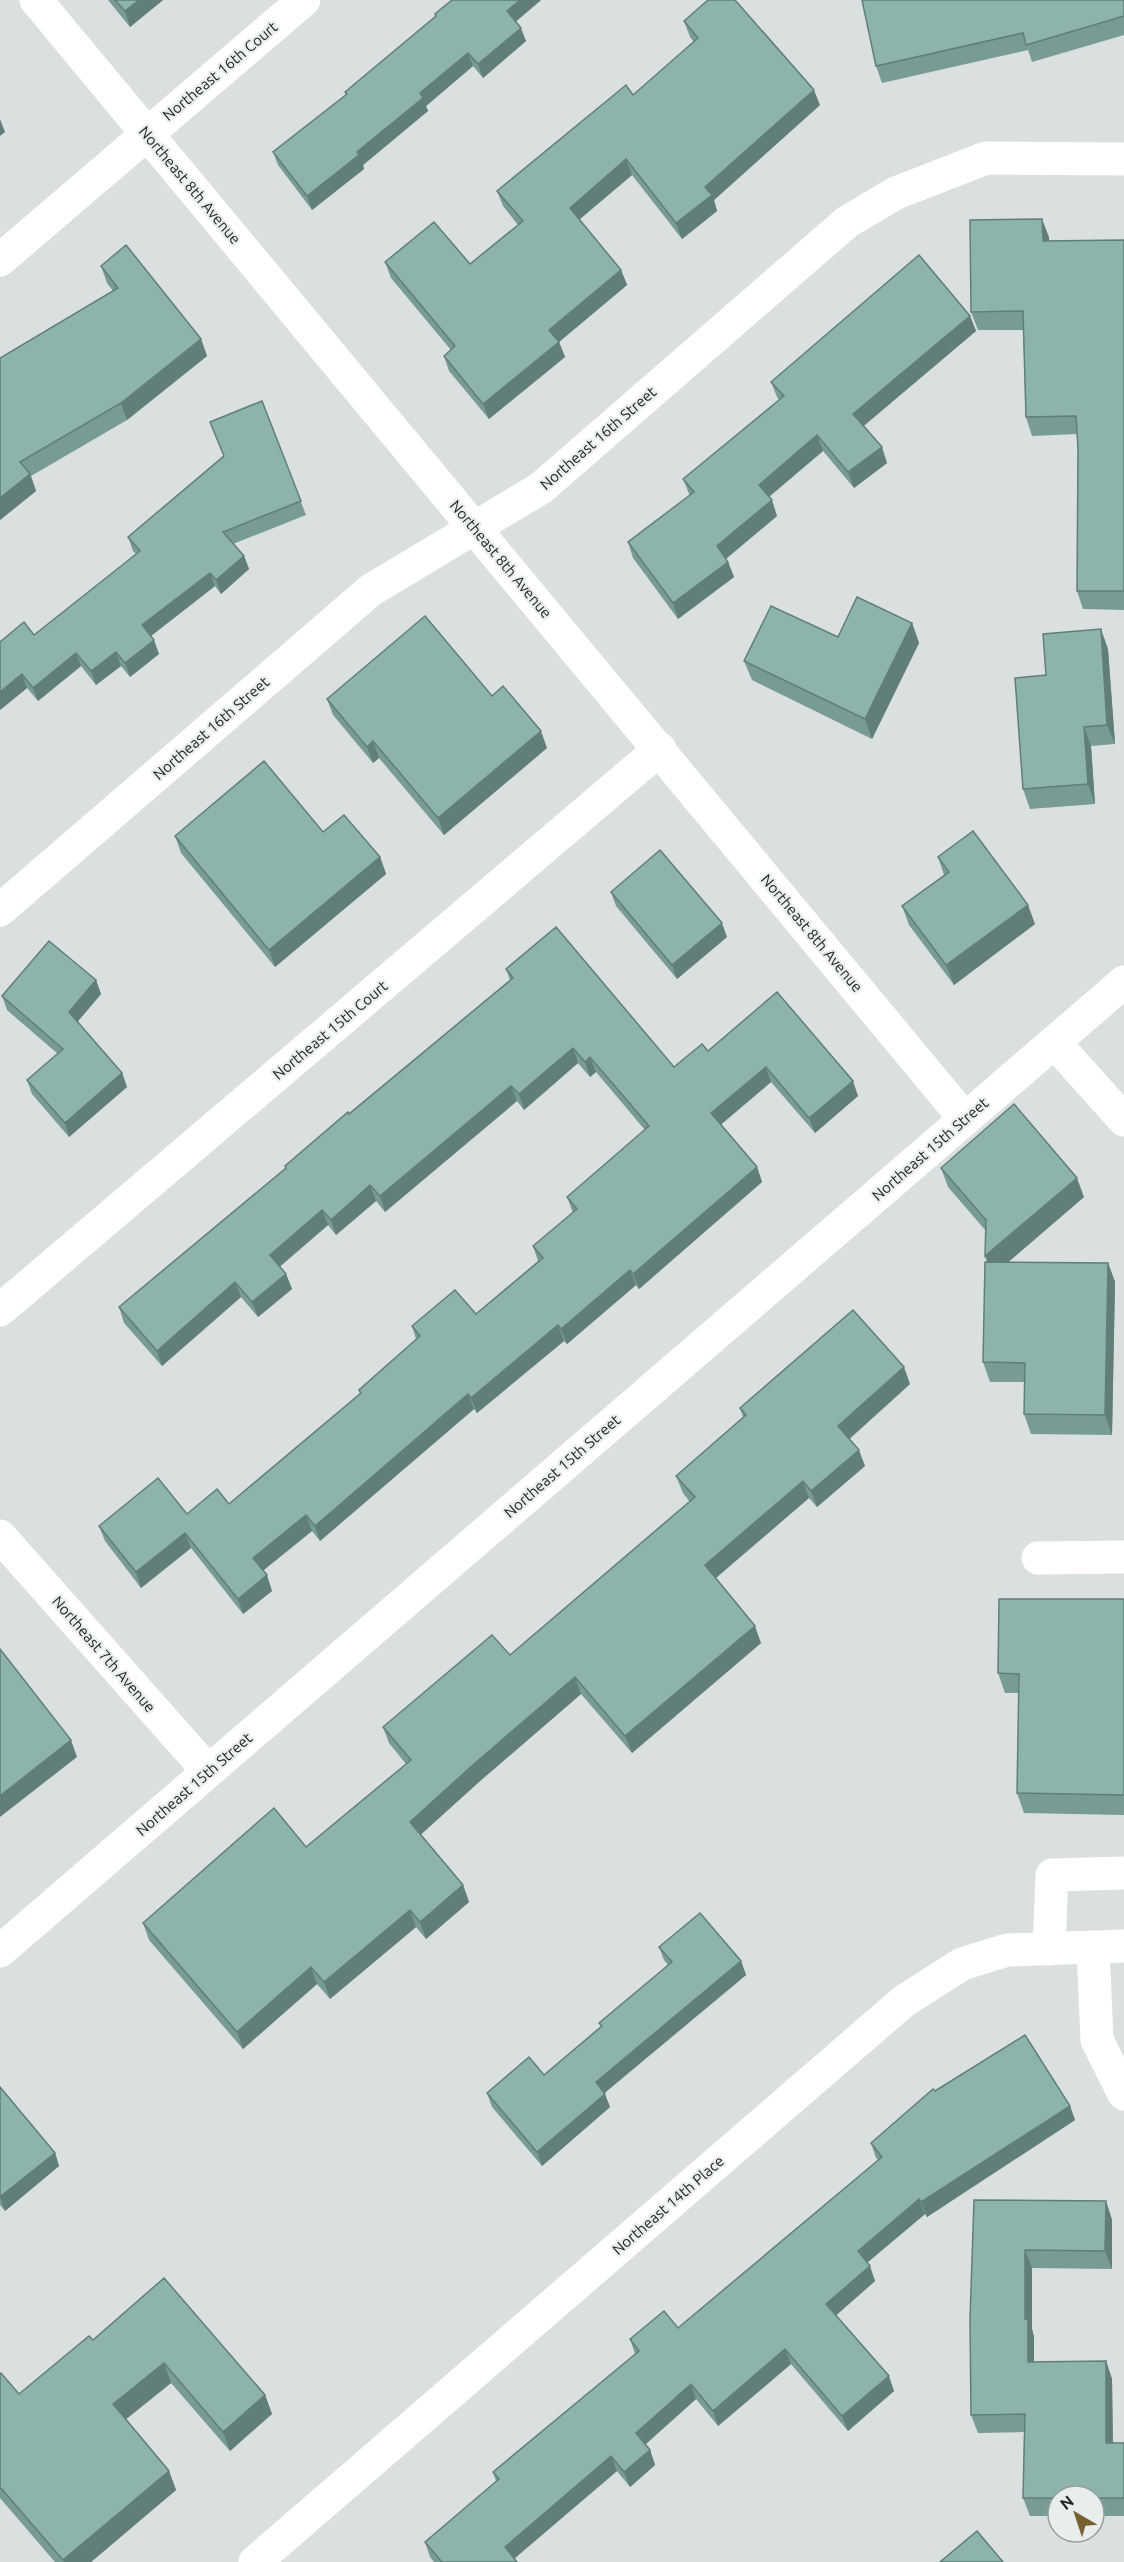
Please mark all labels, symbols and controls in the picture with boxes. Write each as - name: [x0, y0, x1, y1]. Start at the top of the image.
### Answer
- street label: Northeast 16th Court: [159, 18, 281, 124]
- street label: Northeast 8th Avenue: [136, 123, 244, 247]
- street label: Northeast 16th Street: [537, 383, 660, 493]
- street label: Northeast 8th Avenue: [447, 497, 555, 621]
- street label: Northeast 16th Street: [150, 673, 273, 783]
- street label: Northeast 8th Avenue: [758, 871, 866, 995]
- street label: Northeast 15th Court: [269, 977, 391, 1083]
- street label: Northeast 15th Street: [869, 1094, 992, 1204]
- street label: Northeast 15th Street: [501, 1411, 624, 1521]
- street label: Northeast 7th Avenue: [49, 1592, 159, 1716]
- street label: Northeast 15th Street: [133, 1729, 256, 1839]
- street label: Northeast 14th Place: [609, 2152, 727, 2258]
- north arrow: [1046, 2484, 1106, 2544]
- text: N: [1056, 2492, 1077, 2513]

